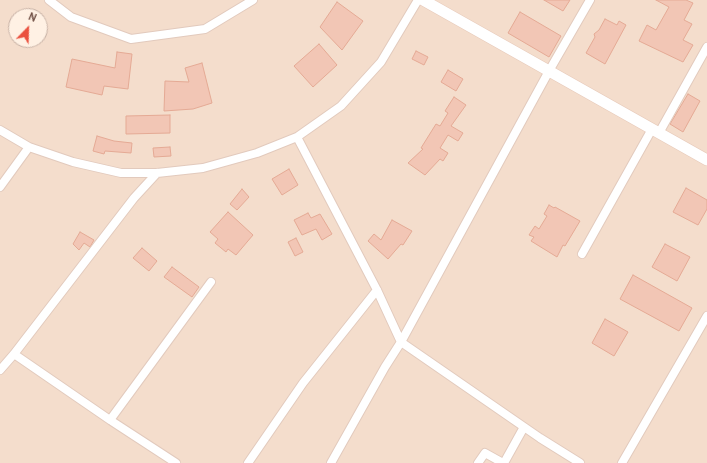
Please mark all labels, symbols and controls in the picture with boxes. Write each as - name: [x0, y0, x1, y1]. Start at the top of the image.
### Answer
- north arrow: [8, 8, 48, 48]
- text: N: [26, 10, 39, 26]

